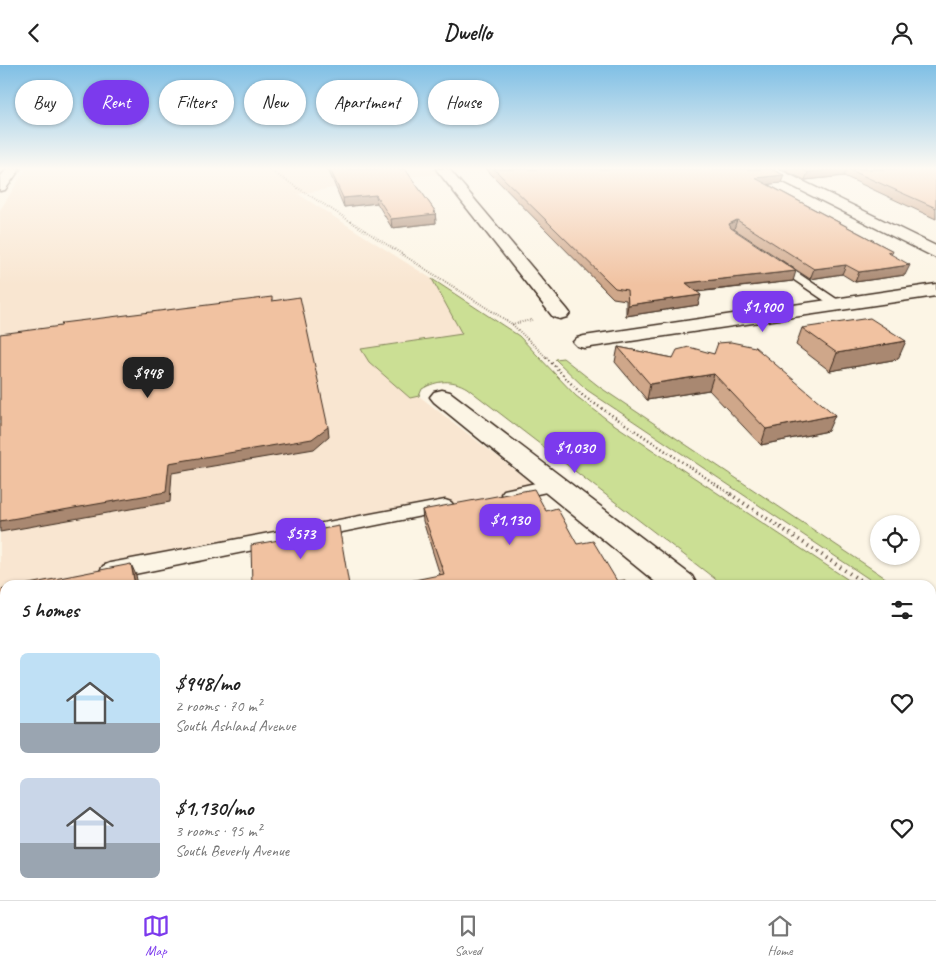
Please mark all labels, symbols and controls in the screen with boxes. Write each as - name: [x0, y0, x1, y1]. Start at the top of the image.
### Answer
- icon: back: [20, 19, 48, 47]
- text: Dwello: [444, 19, 492, 47]
- icon: person: [888, 19, 916, 47]
- chip: Buy: [15, 80, 73, 125]
- chip: Rent: [83, 80, 149, 125]
- chip: Filters: [159, 80, 234, 125]
- chip: New: [244, 80, 306, 125]
- chip: Apartment: [316, 80, 418, 125]
- chip: House: [428, 80, 499, 125]
- pin: $1,900: [722, 291, 804, 333]
- text: $1,900: [744, 297, 782, 317]
- pin: $948: [118, 357, 178, 399]
- text: $948: [134, 363, 162, 383]
- pin: $1,030: [534, 431, 616, 474]
- text: $1,030: [555, 438, 595, 458]
- pin: $1,130: [469, 503, 551, 546]
- text: $1,130: [490, 510, 530, 530]
- map controls: [870, 515, 920, 565]
- button: locate: [870, 515, 920, 565]
- pin: $573: [271, 517, 331, 560]
- text: $573: [287, 524, 315, 544]
- icon: filters: [888, 596, 916, 624]
- text: 5 homes: [20, 597, 79, 623]
- text: $948/mo: [175, 670, 239, 696]
- icon: home: [60, 673, 120, 733]
- icon: heart: [888, 689, 916, 717]
- text: 2 rooms · 70 m²: [175, 696, 261, 716]
- text: South Ashland Avenue: [175, 716, 295, 736]
- text: $1,130/mo: [175, 795, 253, 821]
- icon: home: [60, 798, 120, 858]
- icon: heart: [888, 814, 916, 842]
- text: 3 rooms · 95 m²: [175, 821, 261, 841]
- text: South Beverly Avenue: [175, 841, 289, 861]
- tab: Map: [142, 912, 170, 959]
- tab: Saved: [454, 912, 482, 959]
- tab: Home: [766, 912, 794, 959]

